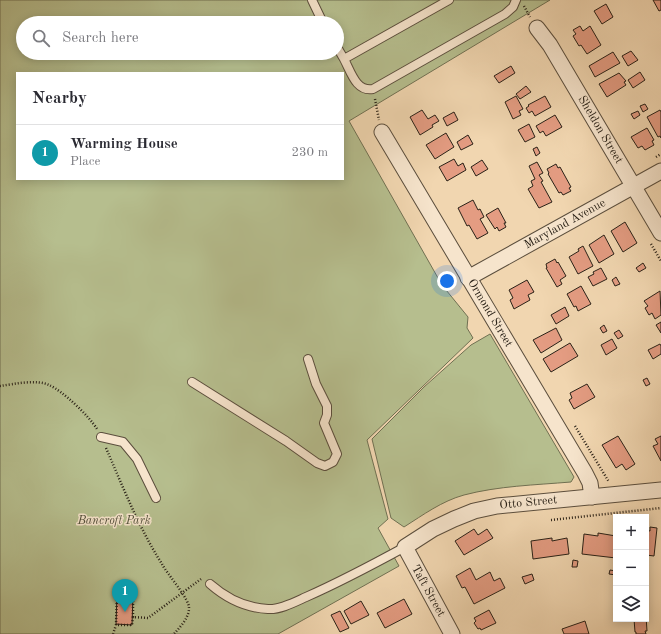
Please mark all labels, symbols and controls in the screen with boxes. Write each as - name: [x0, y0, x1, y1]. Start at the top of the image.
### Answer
- search box: [16, 16, 344, 60]
- icon: search: [30, 27, 52, 49]
- text: Search here: [62, 31, 139, 46]
- text: Nearby: [32, 90, 87, 107]
- street label: Sheldon Street: [575, 94, 625, 166]
- text: Warming House: [70, 137, 178, 152]
- text: 1: [41, 146, 49, 159]
- text: 230 m: [291, 146, 328, 159]
- text: Place: [70, 155, 100, 168]
- street label: Maryland Avenue: [522, 197, 608, 251]
- your location: [437, 271, 457, 291]
- street label: Ormond Street: [465, 277, 515, 349]
- street label: Otto Street: [499, 494, 558, 512]
- map controls: [613, 514, 649, 622]
- button: +: [613, 514, 649, 550]
- park label: Bancroft Park: [76, 515, 151, 527]
- button: −: [613, 550, 649, 586]
- street label: Taft Street: [409, 563, 447, 619]
- pin: 1: [112, 579, 138, 612]
- button: layers: [613, 586, 649, 622]

